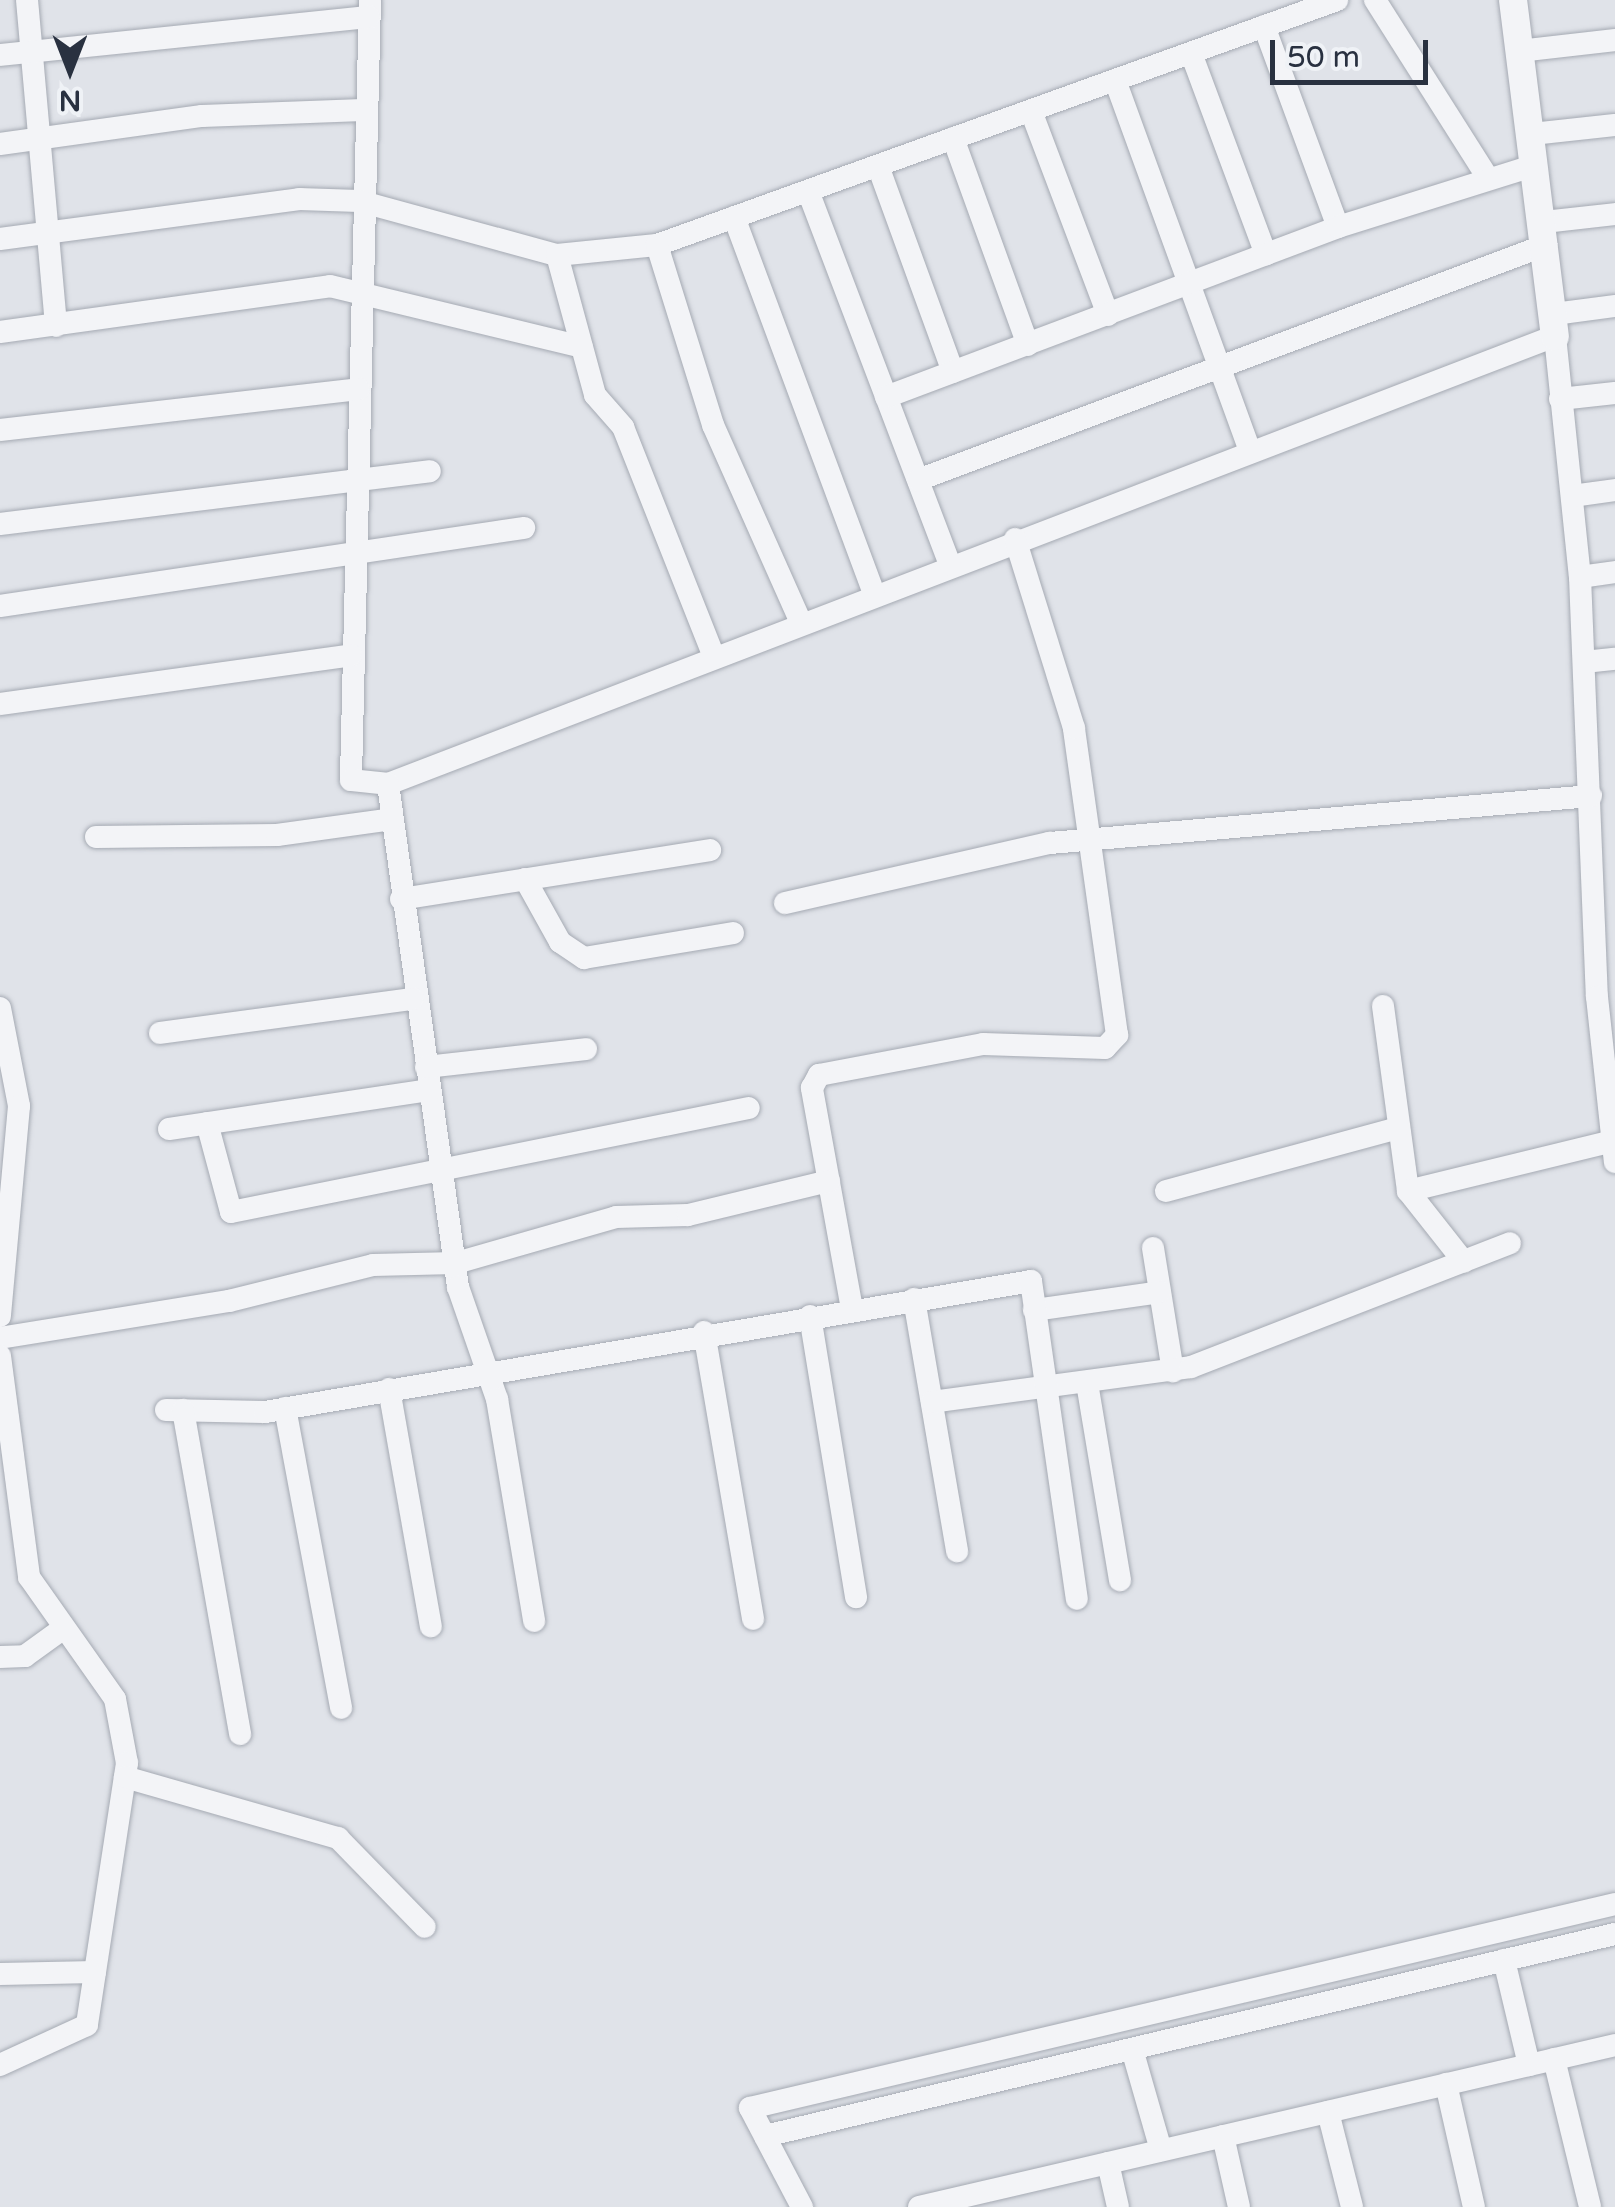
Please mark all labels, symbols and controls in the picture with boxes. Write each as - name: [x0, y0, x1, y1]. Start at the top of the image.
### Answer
- north arrow: [20, 20, 120, 120]
- scale bar: [1275, 20, 1432, 82]
- text: 50 m: [1287, 39, 1360, 76]
- text: N: [59, 83, 81, 117]

